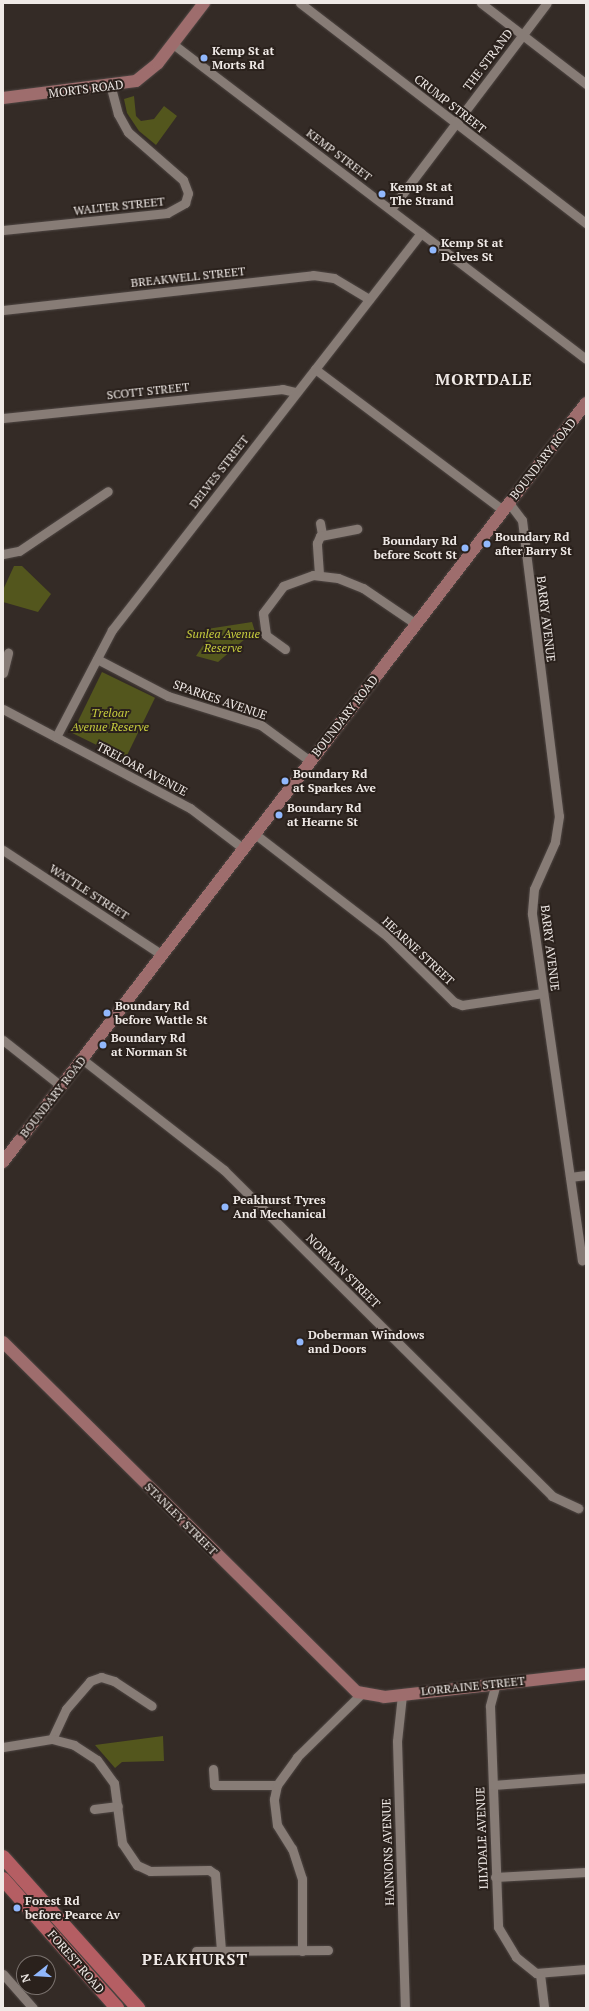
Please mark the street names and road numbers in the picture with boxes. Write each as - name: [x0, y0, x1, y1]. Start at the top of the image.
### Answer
- street label: THE STRAND: [460, 26, 516, 94]
- street label: CRUMP STREET: [411, 72, 489, 136]
- street label: MORTS ROAD: [48, 77, 124, 101]
- street label: KEMP STREET: [303, 126, 375, 184]
- street label: WALTER STREET: [73, 194, 165, 218]
- street label: BREAKWELL STREET: [130, 264, 246, 290]
- street label: SCOTT STREET: [106, 379, 190, 403]
- street label: BOUNDARY ROAD: [507, 416, 579, 502]
- street label: DELVES STREET: [186, 433, 252, 511]
- street label: BARRY AVENUE: [534, 575, 558, 663]
- street label: BOUNDARY ROAD: [309, 673, 381, 759]
- street label: SPARKES AVENUE: [171, 677, 269, 723]
- street label: TRELOAR AVENUE: [94, 739, 190, 799]
- street label: WATTLE STREET: [47, 861, 131, 923]
- street label: BARRY AVENUE: [538, 904, 562, 992]
- street label: HEARNE STREET: [379, 914, 457, 988]
- street label: BOUNDARY ROAD: [17, 1054, 89, 1140]
- street label: NORMAN STREET: [303, 1231, 383, 1311]
- street label: STANLEY STREET: [142, 1480, 220, 1558]
- street label: LORRAINE STREET: [420, 1673, 526, 1699]
- street label: LILYDALE AVENUE: [473, 1787, 491, 1889]
- street label: HANNONS AVENUE: [379, 1798, 397, 1906]
- street label: FOREST ROAD: [45, 1927, 107, 1997]

